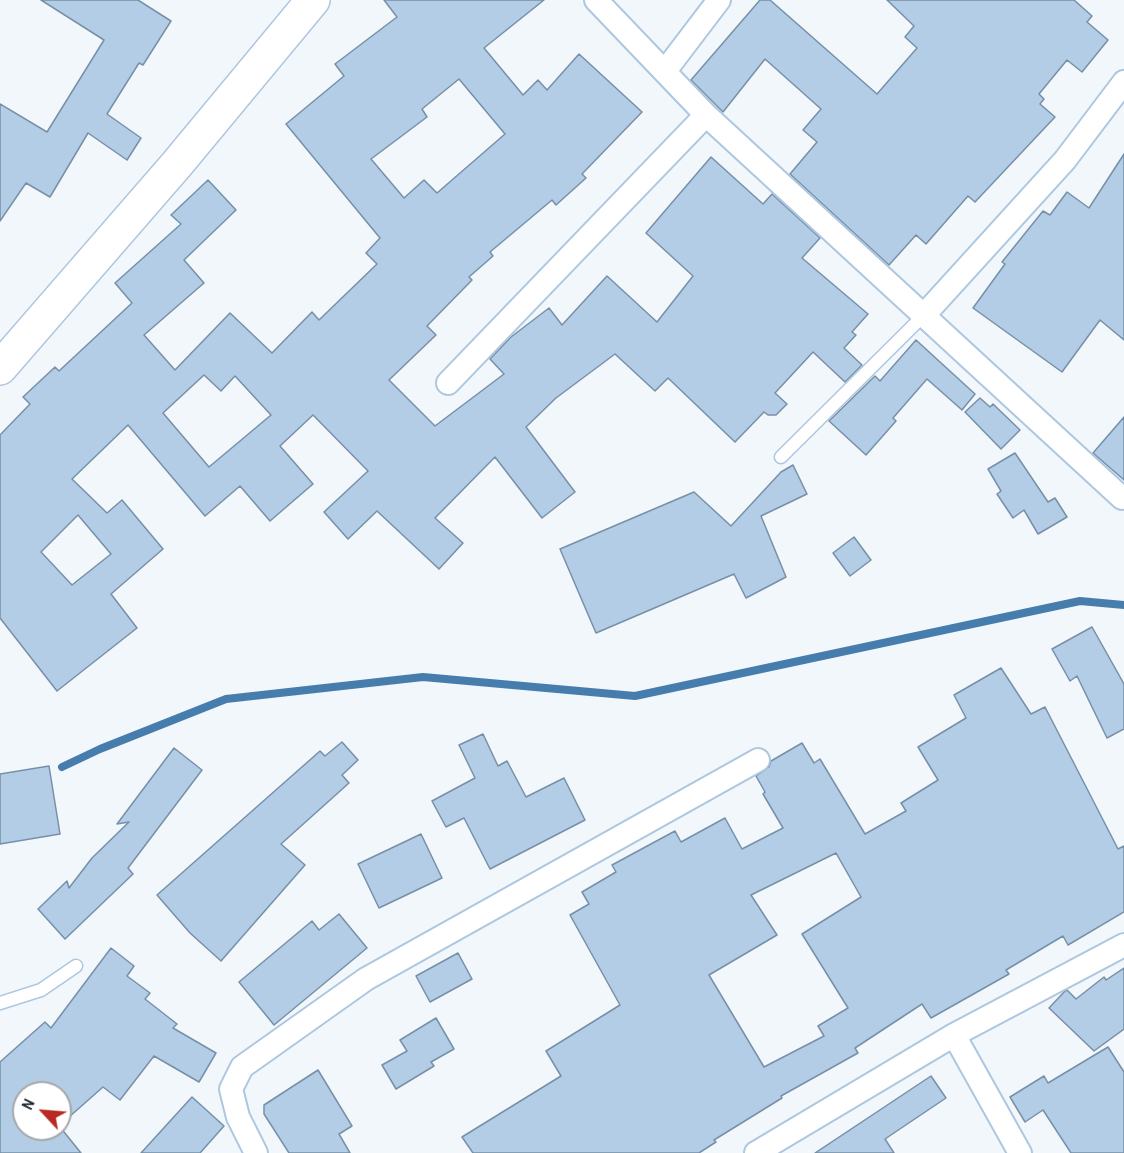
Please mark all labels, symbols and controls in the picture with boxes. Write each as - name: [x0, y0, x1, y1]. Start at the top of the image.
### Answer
- north arrow: [12, 1081, 72, 1141]
- text: N: [16, 1095, 40, 1113]

